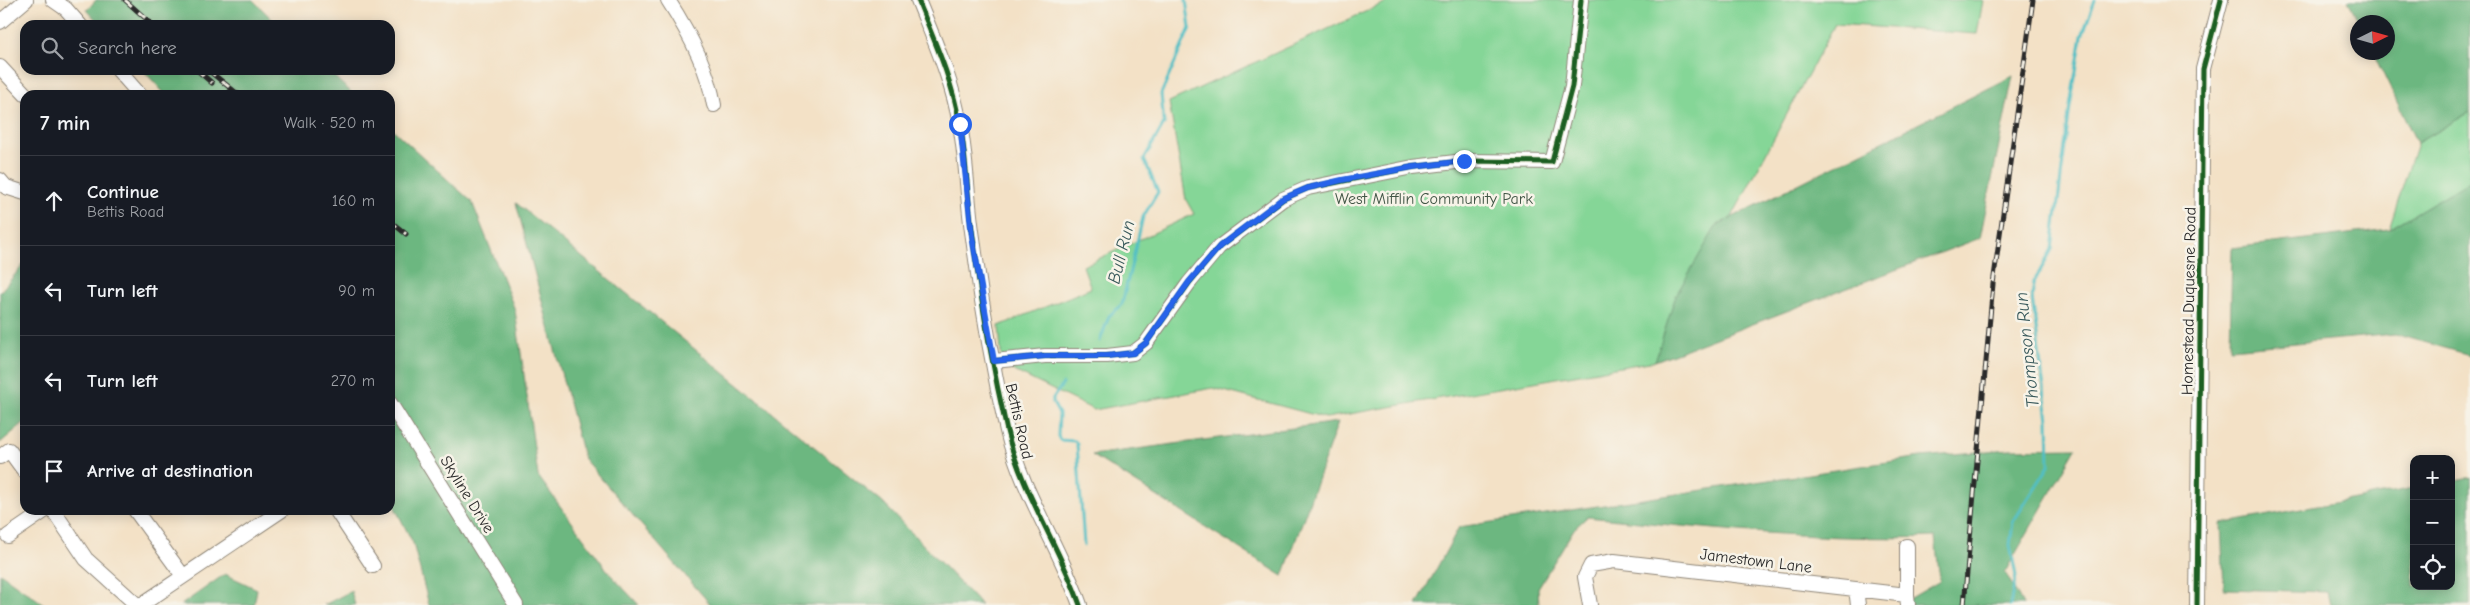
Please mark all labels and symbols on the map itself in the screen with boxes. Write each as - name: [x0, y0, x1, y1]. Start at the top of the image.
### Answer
- north arrow: [2350, 15, 2395, 60]
- route start: [949, 113, 972, 136]
- route end: [1453, 150, 1476, 173]
- park label: West Mifflin Community Park: [1335, 190, 1533, 208]
- street label: Homestead Duquesne Road: [2178, 207, 2200, 395]
- water label: Bull Run: [1103, 218, 1139, 286]
- water label: Thompson Run: [2011, 291, 2044, 409]
- street label: Bettis Road: [1002, 382, 1036, 461]
- street label: Skyline Drive: [436, 453, 498, 536]
- street label: Jamestown Lane: [1699, 545, 1813, 577]

